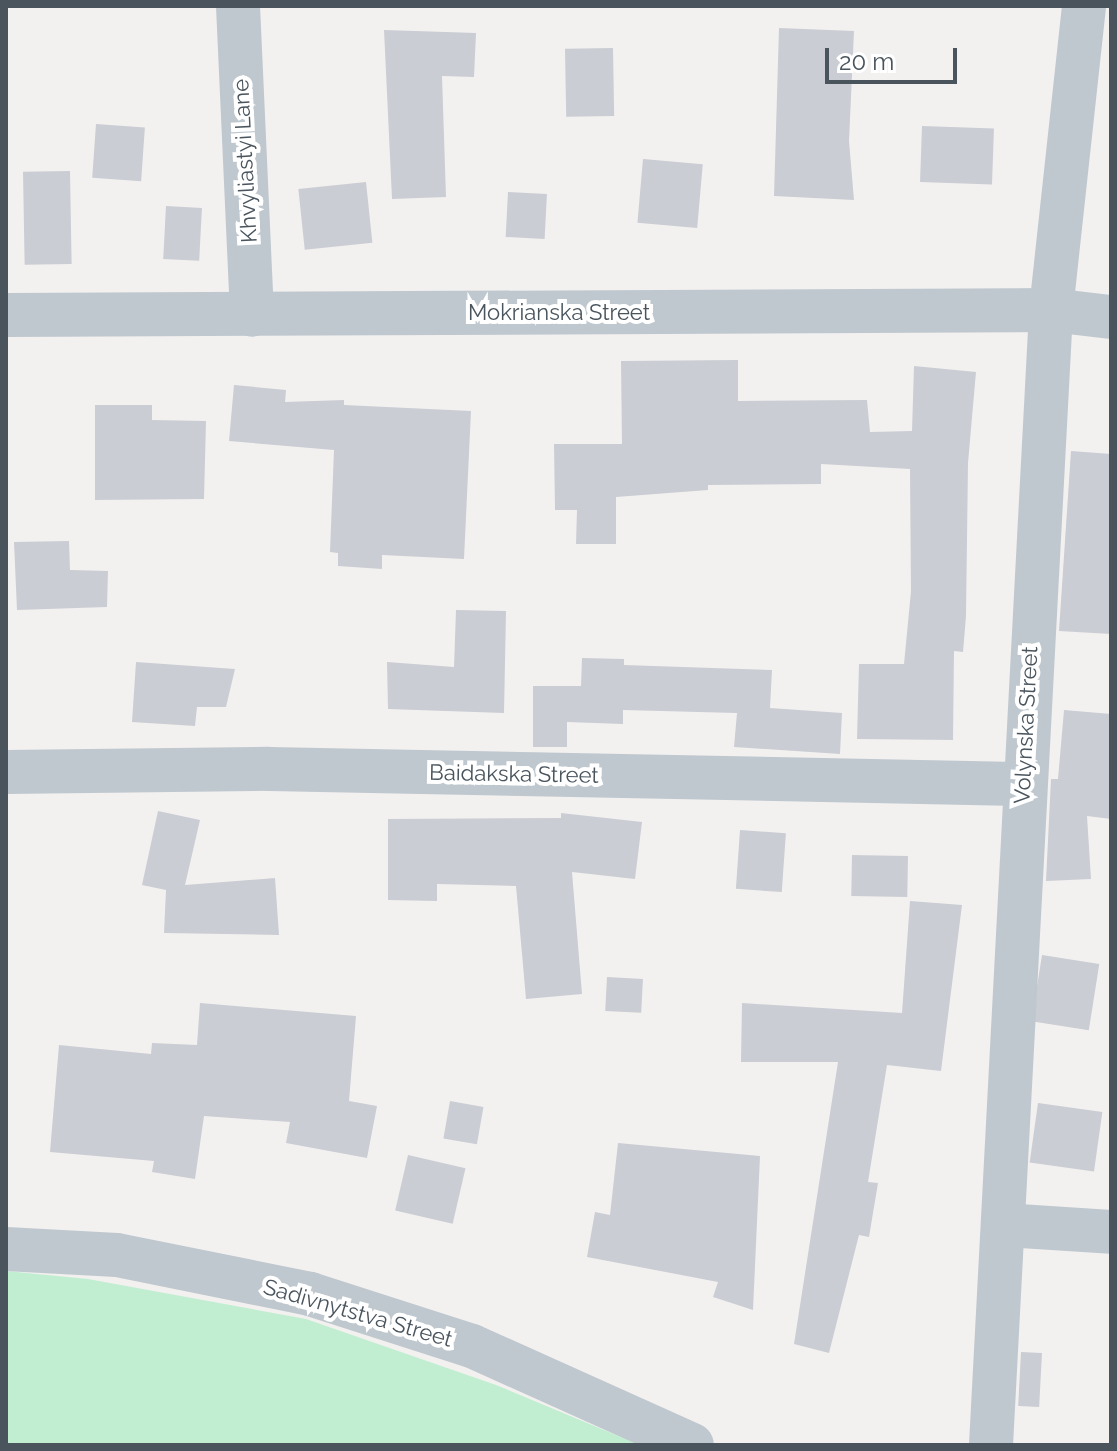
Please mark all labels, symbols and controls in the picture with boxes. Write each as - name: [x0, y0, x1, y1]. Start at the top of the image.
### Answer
- scale bar: [829, 32, 961, 82]
- text: 20 m: [839, 47, 894, 76]
- street label: Khvyliastyi Lane: [228, 78, 262, 244]
- street label: Mokrianska Street: [468, 300, 650, 326]
- street label: Volynska Street: [1009, 646, 1043, 804]
- street label: Baidakska Street: [429, 759, 599, 789]
- street label: Sadivnytstva Street: [260, 1273, 456, 1353]

